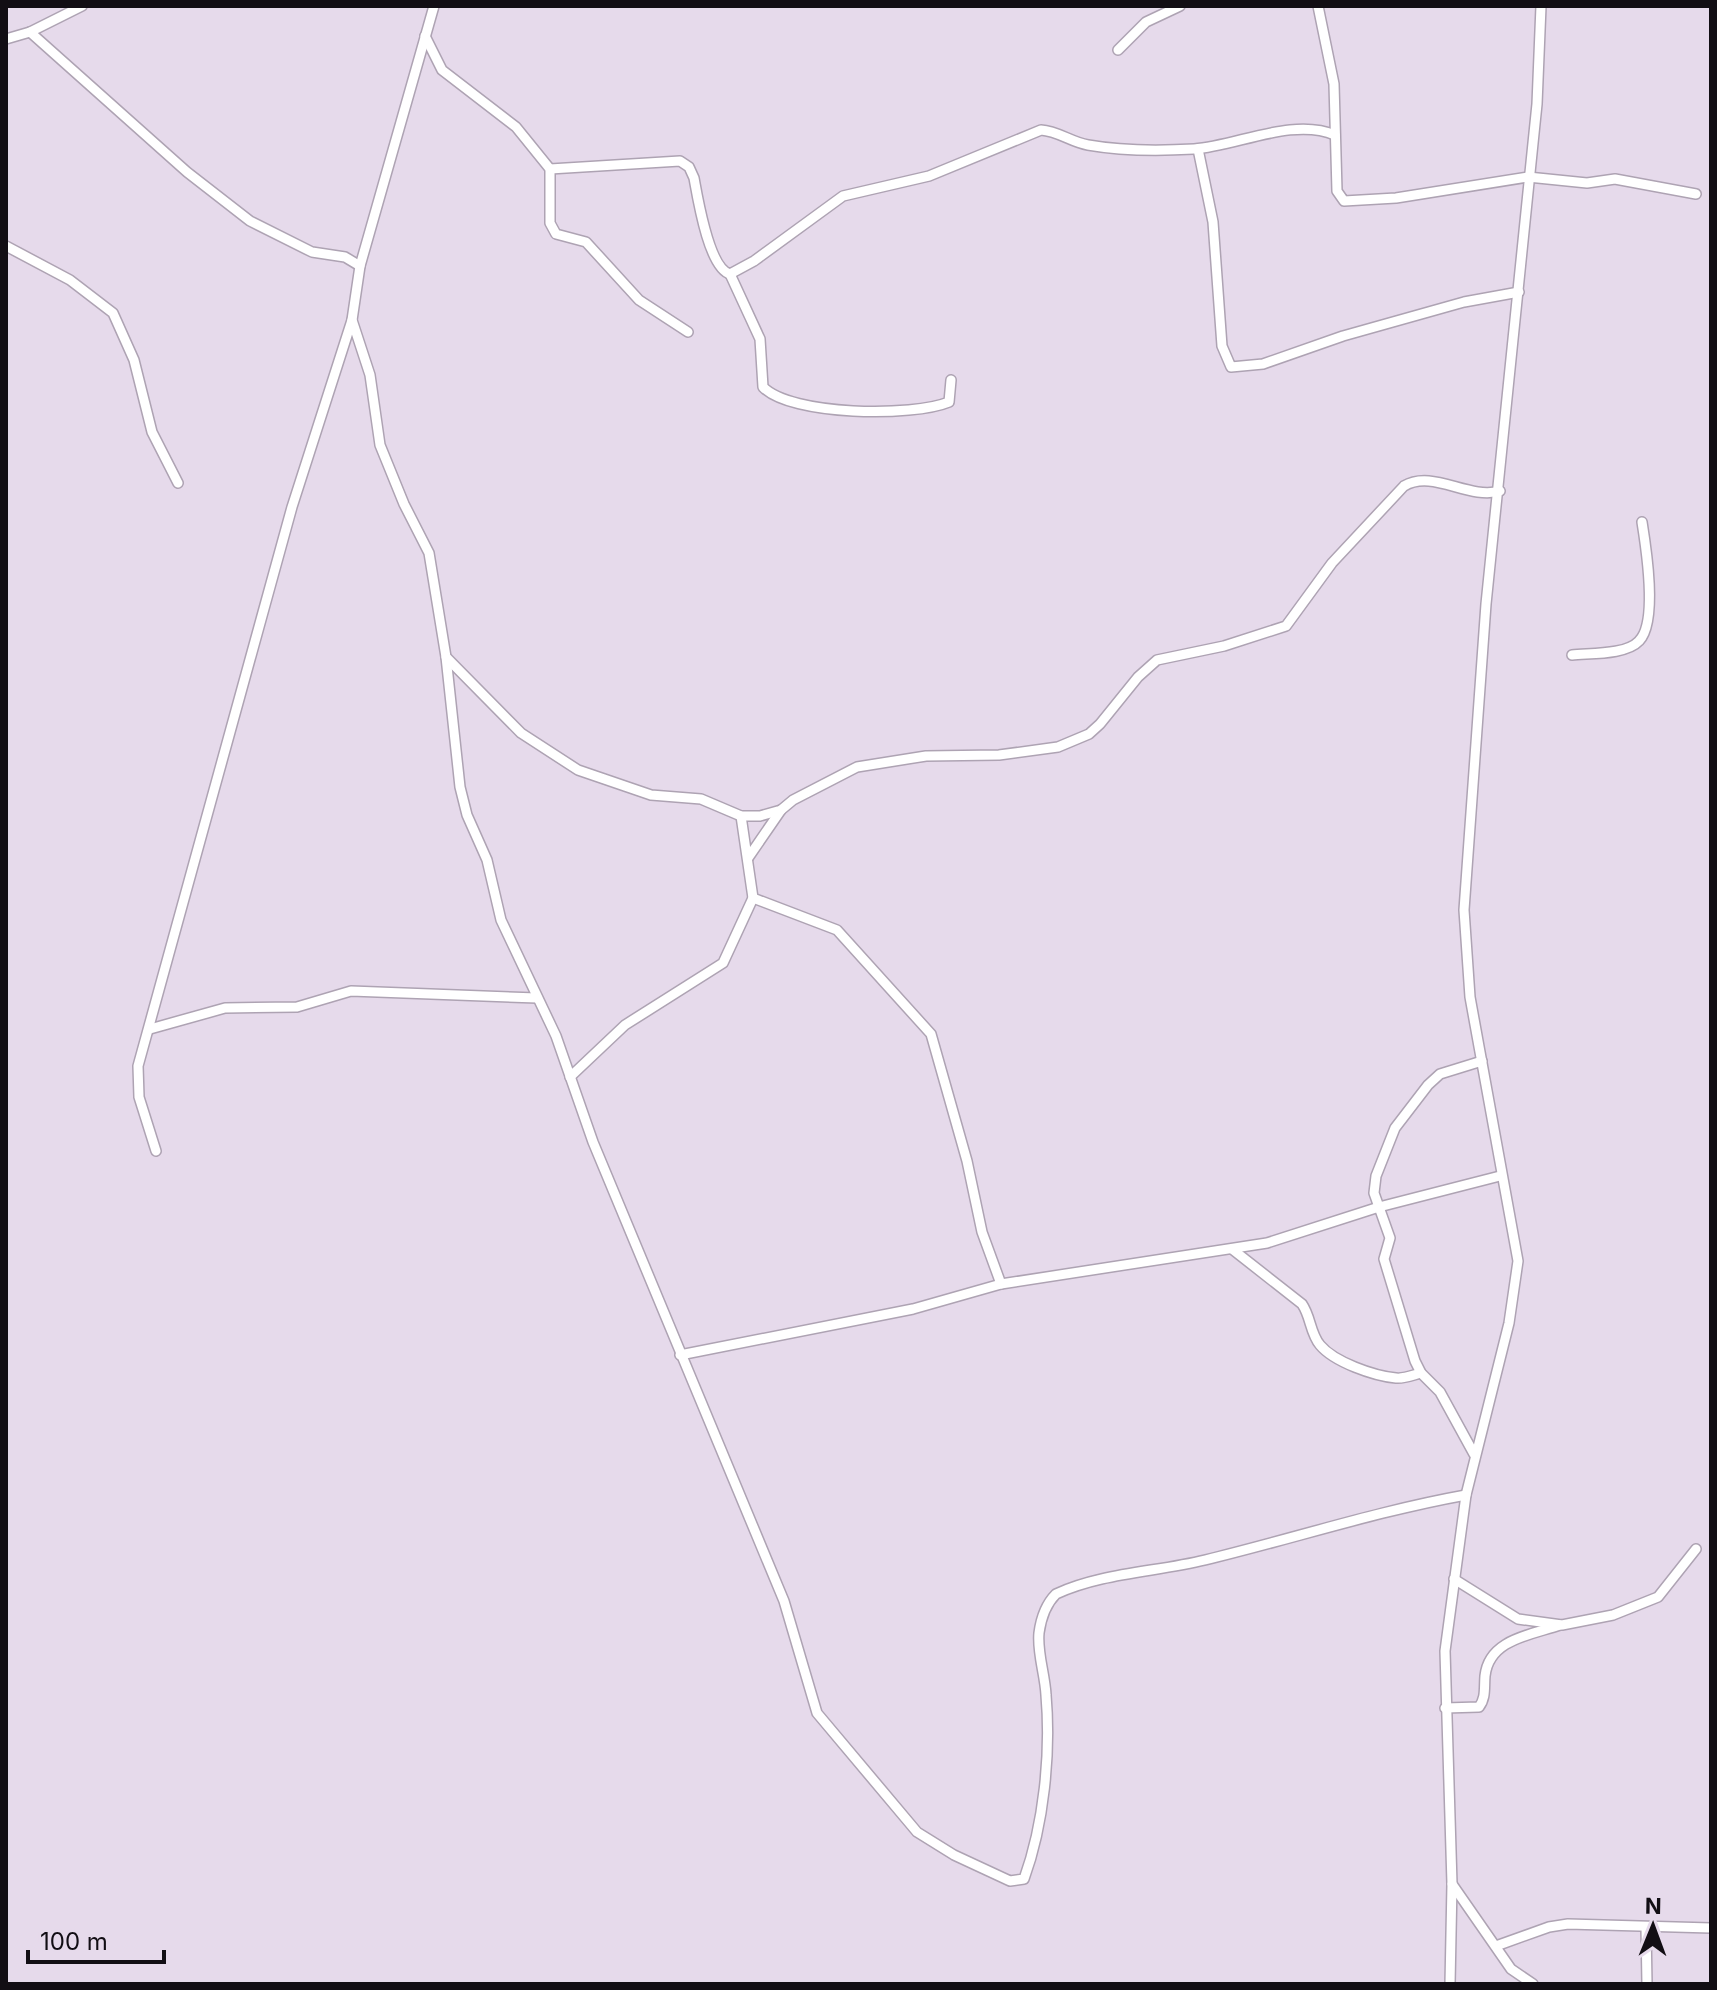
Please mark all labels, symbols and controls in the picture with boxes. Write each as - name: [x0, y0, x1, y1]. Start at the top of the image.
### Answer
- north arrow: [1613, 1886, 1693, 1966]
- text: N: [1645, 1893, 1662, 1919]
- scale bar: [28, 1914, 164, 1964]
- text: 100 m: [40, 1927, 108, 1956]

